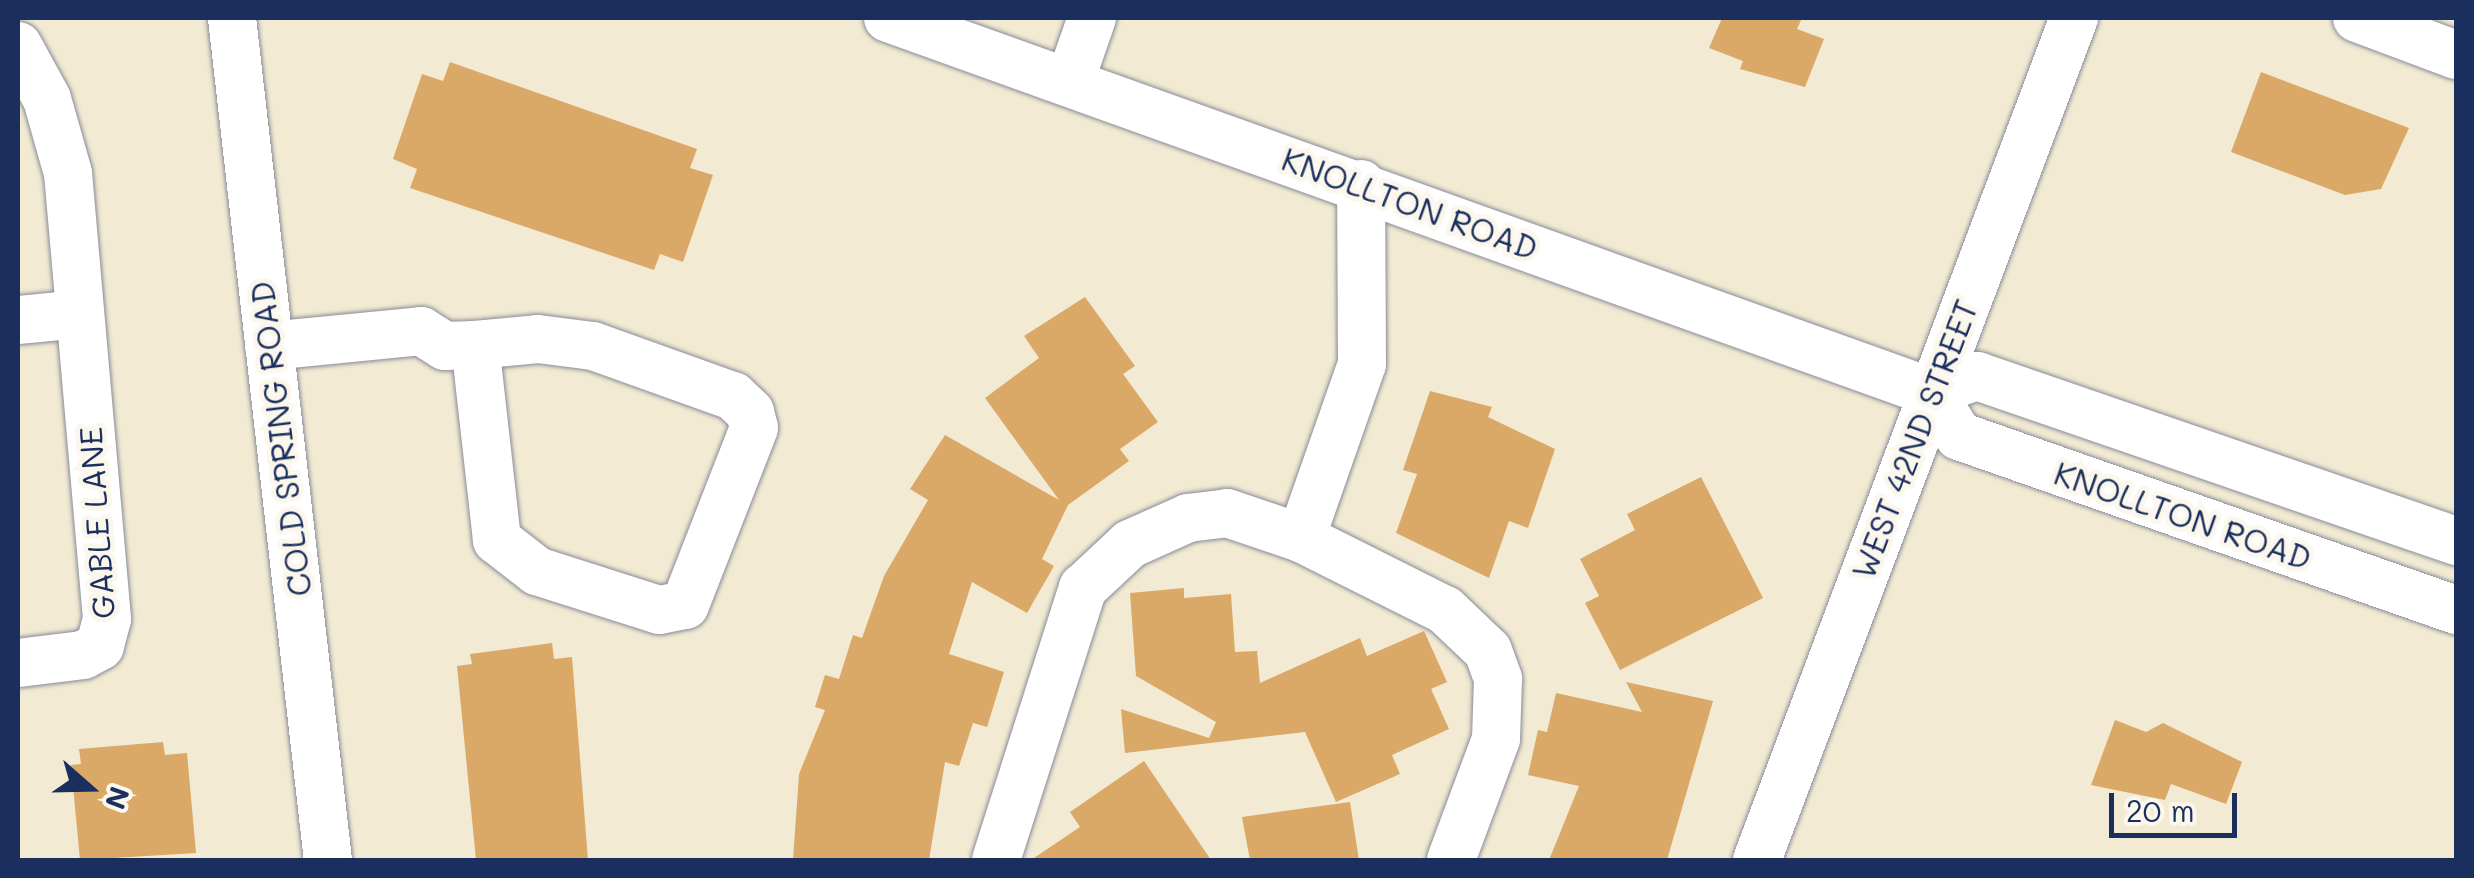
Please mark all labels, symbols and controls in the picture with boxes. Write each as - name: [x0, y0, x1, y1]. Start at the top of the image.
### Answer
- street label: KNOLLTON ROAD: [1277, 139, 1543, 267]
- street label: COLD SPRING ROAD: [242, 279, 318, 599]
- street label: WEST 42ND STREET: [1843, 294, 1985, 584]
- street label: GABLE LANE: [70, 426, 122, 620]
- street label: KNOLLTON ROAD: [2050, 453, 2316, 577]
- north arrow: [40, 738, 140, 838]
- scale bar: [2114, 773, 2242, 835]
- text: N: [98, 782, 139, 814]
- text: 20 m: [2126, 790, 2195, 830]

